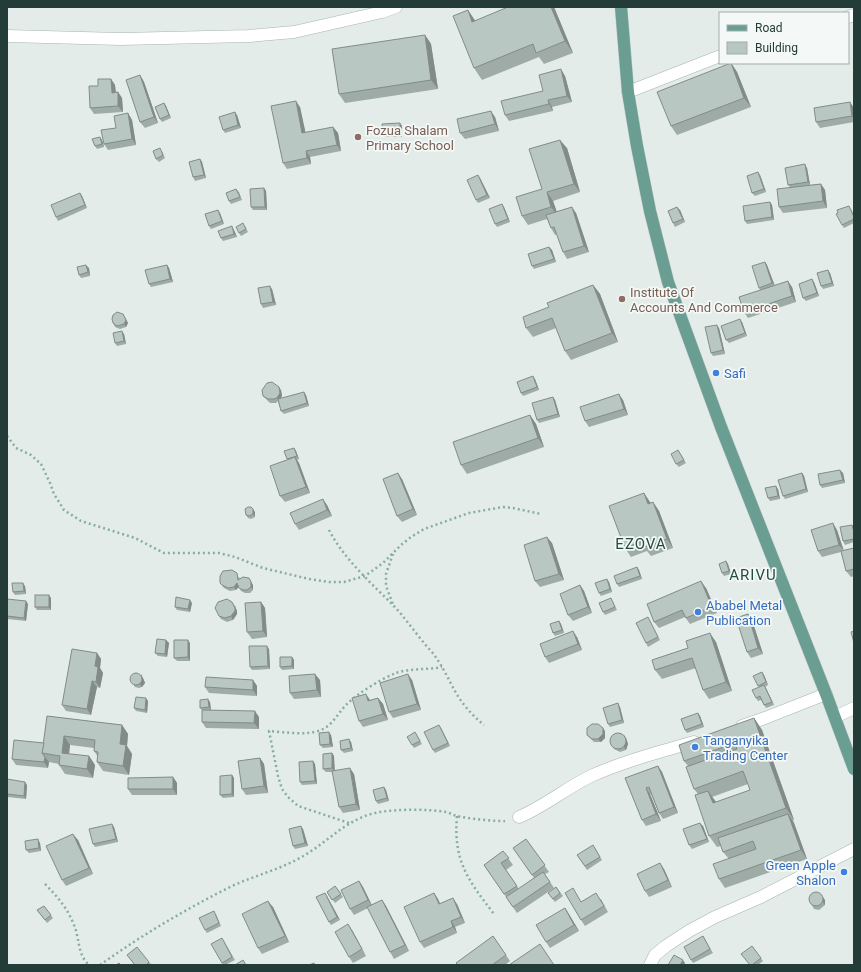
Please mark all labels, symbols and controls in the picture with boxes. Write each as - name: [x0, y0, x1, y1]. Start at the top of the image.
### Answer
- legend: [719, 12, 849, 64]
- text: Road: [755, 21, 783, 35]
- text: Building: [755, 41, 798, 55]
- place label: Fozua Shalam Primary School: [366, 123, 454, 153]
- marker: Fozua Shalam Primary School: [353, 132, 363, 142]
- place label: Institute Of Accounts And Commerce: [630, 285, 778, 315]
- marker: Institute Of Accounts And Commerce: [617, 294, 627, 304]
- place label: Safi: [724, 366, 746, 381]
- marker: Safi: [711, 368, 721, 378]
- district label: EZOVA: [615, 535, 667, 553]
- district label: ARIVU: [729, 566, 777, 584]
- place label: Ababel Metal Publication: [706, 598, 782, 628]
- marker: Ababel Metal Publication: [693, 607, 703, 617]
- place label: Tanganyika Trading Center: [703, 733, 788, 763]
- marker: Tanganyika Trading Center: [690, 742, 700, 752]
- place label: Green Apple Shalon: [766, 858, 836, 888]
- marker: Green Apple Shalon: [839, 867, 849, 877]

